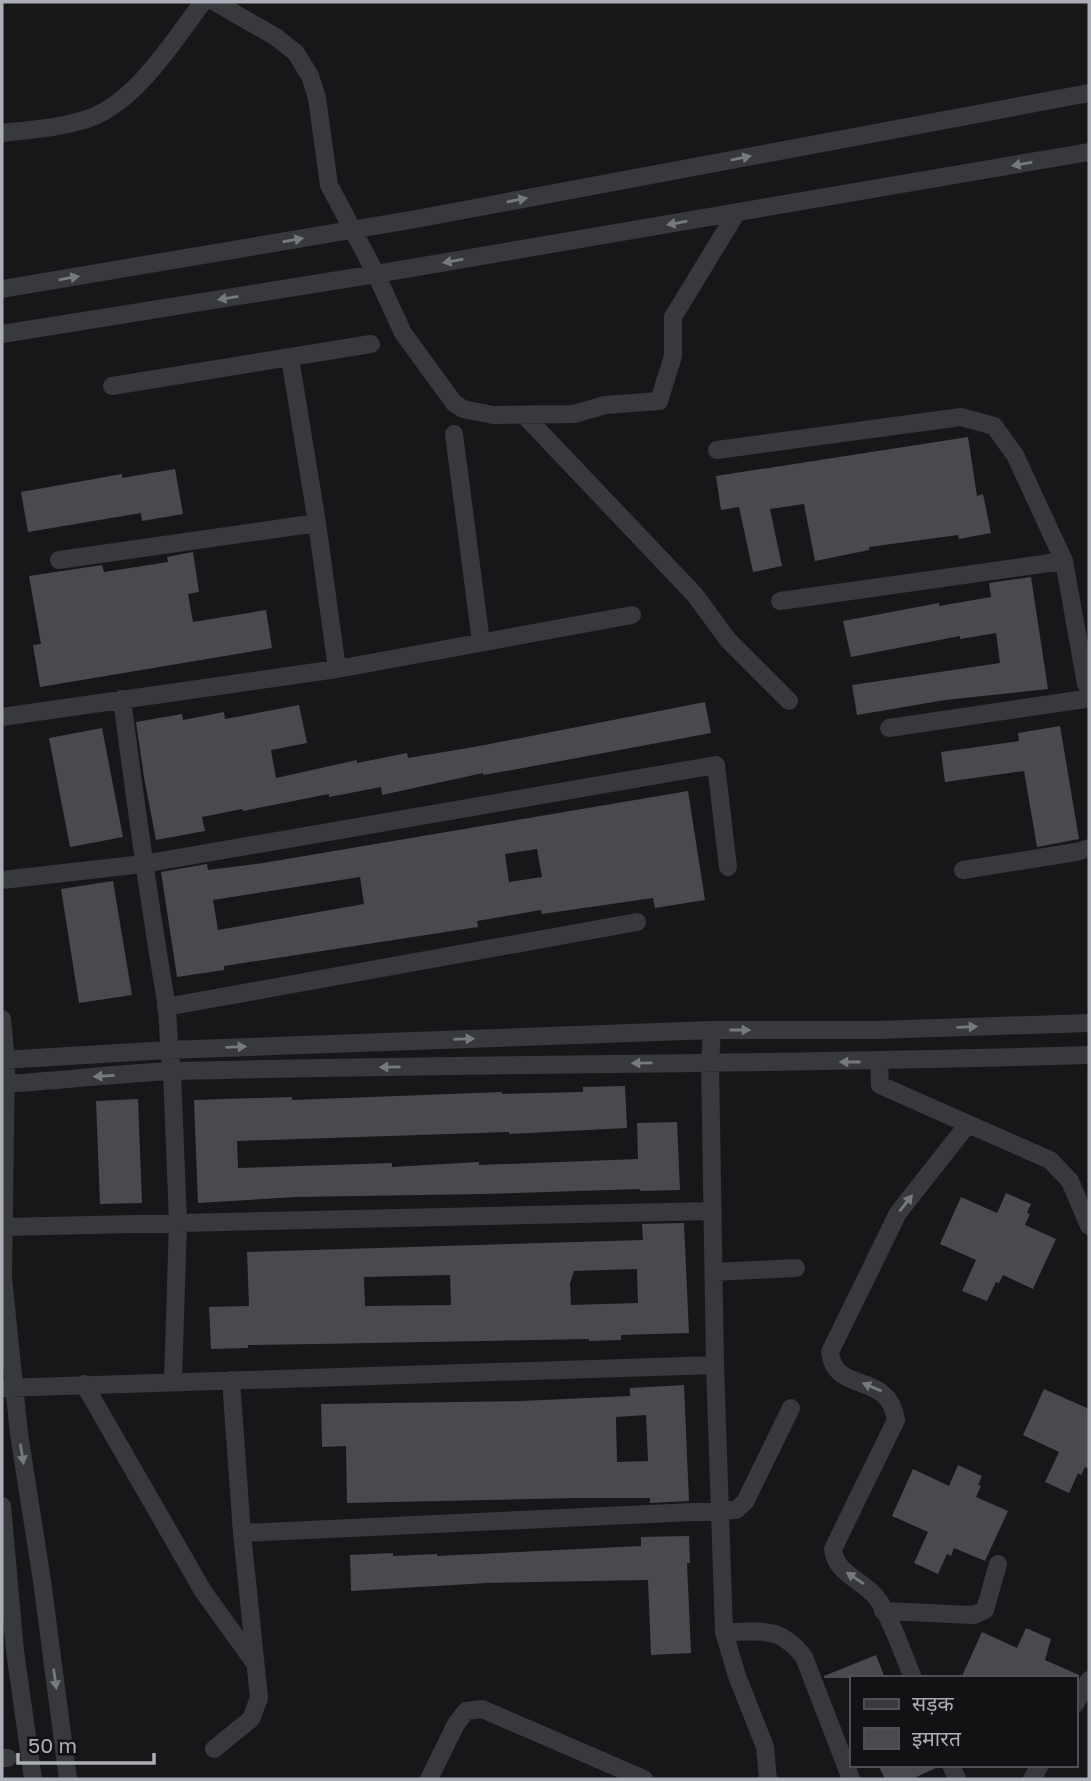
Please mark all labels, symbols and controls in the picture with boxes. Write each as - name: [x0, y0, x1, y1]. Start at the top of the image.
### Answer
- one-way arrow: [730, 153, 752, 164]
- one-way arrow: [1011, 159, 1033, 170]
- one-way arrow: [506, 195, 528, 206]
- one-way arrow: [666, 218, 688, 229]
- one-way arrow: [282, 234, 304, 245]
- one-way arrow: [442, 256, 464, 267]
- one-way arrow: [58, 272, 80, 283]
- one-way arrow: [217, 292, 239, 303]
- one-way arrow: [957, 1022, 979, 1033]
- one-way arrow: [729, 1024, 751, 1036]
- one-way arrow: [453, 1034, 475, 1045]
- one-way arrow: [226, 1042, 248, 1053]
- one-way arrow: [838, 1056, 860, 1068]
- one-way arrow: [631, 1057, 653, 1069]
- one-way arrow: [379, 1062, 401, 1073]
- one-way arrow: [93, 1071, 115, 1082]
- one-way arrow: [898, 1194, 912, 1212]
- one-way arrow: [861, 1381, 882, 1392]
- one-way arrow: [17, 1443, 28, 1465]
- one-way arrow: [846, 1571, 864, 1585]
- one-way arrow: [49, 1668, 60, 1690]
- legend: [850, 1676, 1077, 1767]
- text: सड़क: [912, 1690, 954, 1716]
- scale bar: [18, 1722, 154, 1766]
- text: इमारत: [912, 1725, 962, 1751]
- text: 50 m: [28, 1732, 77, 1758]

